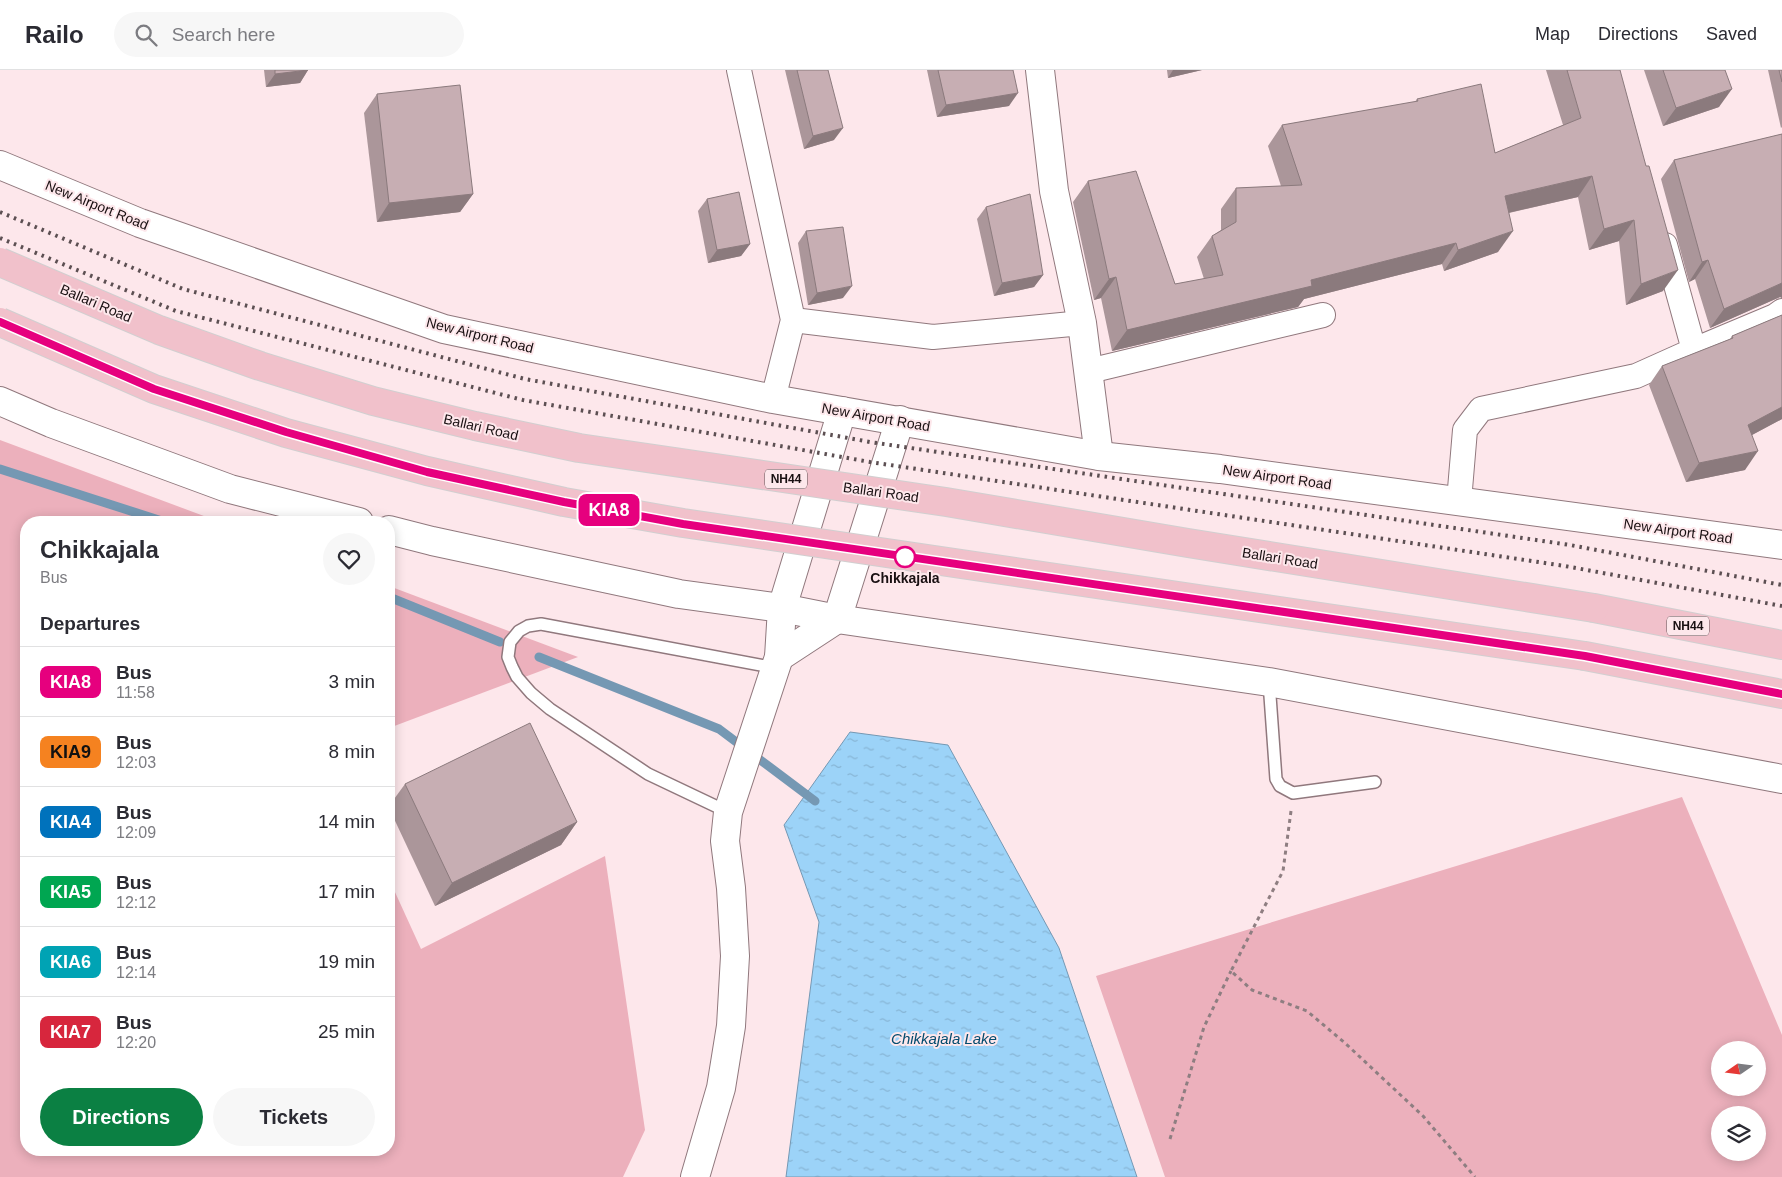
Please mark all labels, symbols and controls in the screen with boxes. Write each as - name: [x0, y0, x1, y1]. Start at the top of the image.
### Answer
- search box: [114, 12, 464, 57]
- text: Railo: [25, 21, 84, 48]
- icon: search: [132, 21, 160, 49]
- text: Search here: [172, 24, 275, 45]
- text: Map: [1535, 24, 1570, 44]
- text: Directions: [1598, 24, 1678, 44]
- text: Saved: [1706, 24, 1757, 44]
- street label: New Airport Road: [43, 177, 151, 233]
- street label: Ballari Road: [58, 281, 134, 325]
- street label: New Airport Road: [425, 314, 535, 356]
- street label: New Airport Road: [821, 400, 931, 434]
- street label: Ballari Road: [442, 411, 520, 443]
- street label: New Airport Road: [1222, 461, 1332, 493]
- road number: NH44: [765, 469, 807, 488]
- street label: Ballari Road: [842, 479, 920, 505]
- line badge: KIA8: [574, 494, 644, 526]
- text: KIA8: [588, 500, 630, 520]
- street label: New Airport Road: [1623, 515, 1733, 547]
- button: heart: [323, 533, 375, 585]
- text: Chikkajala: [40, 536, 159, 563]
- street label: Ballari Road: [1241, 544, 1319, 572]
- marker: Chikkajala: [894, 546, 916, 568]
- text: Bus: [40, 569, 68, 586]
- place label: Chikkajala: [870, 570, 940, 586]
- text: Departures: [40, 613, 140, 634]
- road number: NH44: [1667, 616, 1709, 636]
- text: Bus: [116, 662, 152, 683]
- text: 3 min: [329, 671, 375, 692]
- text: KIA8: [50, 672, 91, 692]
- text: 11:58: [116, 684, 155, 701]
- text: Bus: [116, 732, 152, 753]
- text: 8 min: [329, 741, 375, 762]
- text: KIA9: [50, 742, 91, 762]
- text: 12:03: [116, 754, 156, 771]
- text: Bus: [116, 802, 152, 823]
- text: 14 min: [318, 811, 375, 832]
- text: KIA4: [50, 812, 91, 832]
- text: 12:09: [116, 824, 156, 841]
- text: Bus: [116, 872, 152, 893]
- text: 17 min: [318, 881, 375, 902]
- text: KIA5: [50, 882, 91, 902]
- text: 12:12: [116, 894, 156, 911]
- text: Bus: [116, 942, 152, 963]
- text: 19 min: [318, 951, 375, 972]
- text: KIA6: [50, 952, 91, 972]
- text: 12:14: [116, 964, 156, 981]
- text: Bus: [116, 1012, 152, 1033]
- text: 25 min: [318, 1021, 375, 1042]
- text: KIA7: [50, 1022, 91, 1042]
- water label: Chikkajala Lake: [891, 1030, 997, 1047]
- text: 12:20: [116, 1034, 156, 1051]
- north arrow: [1711, 1041, 1766, 1096]
- map controls: [1711, 1041, 1766, 1161]
- button: Directions: [40, 1088, 203, 1146]
- button: Tickets: [213, 1088, 375, 1146]
- button: layers: [1711, 1106, 1766, 1161]

